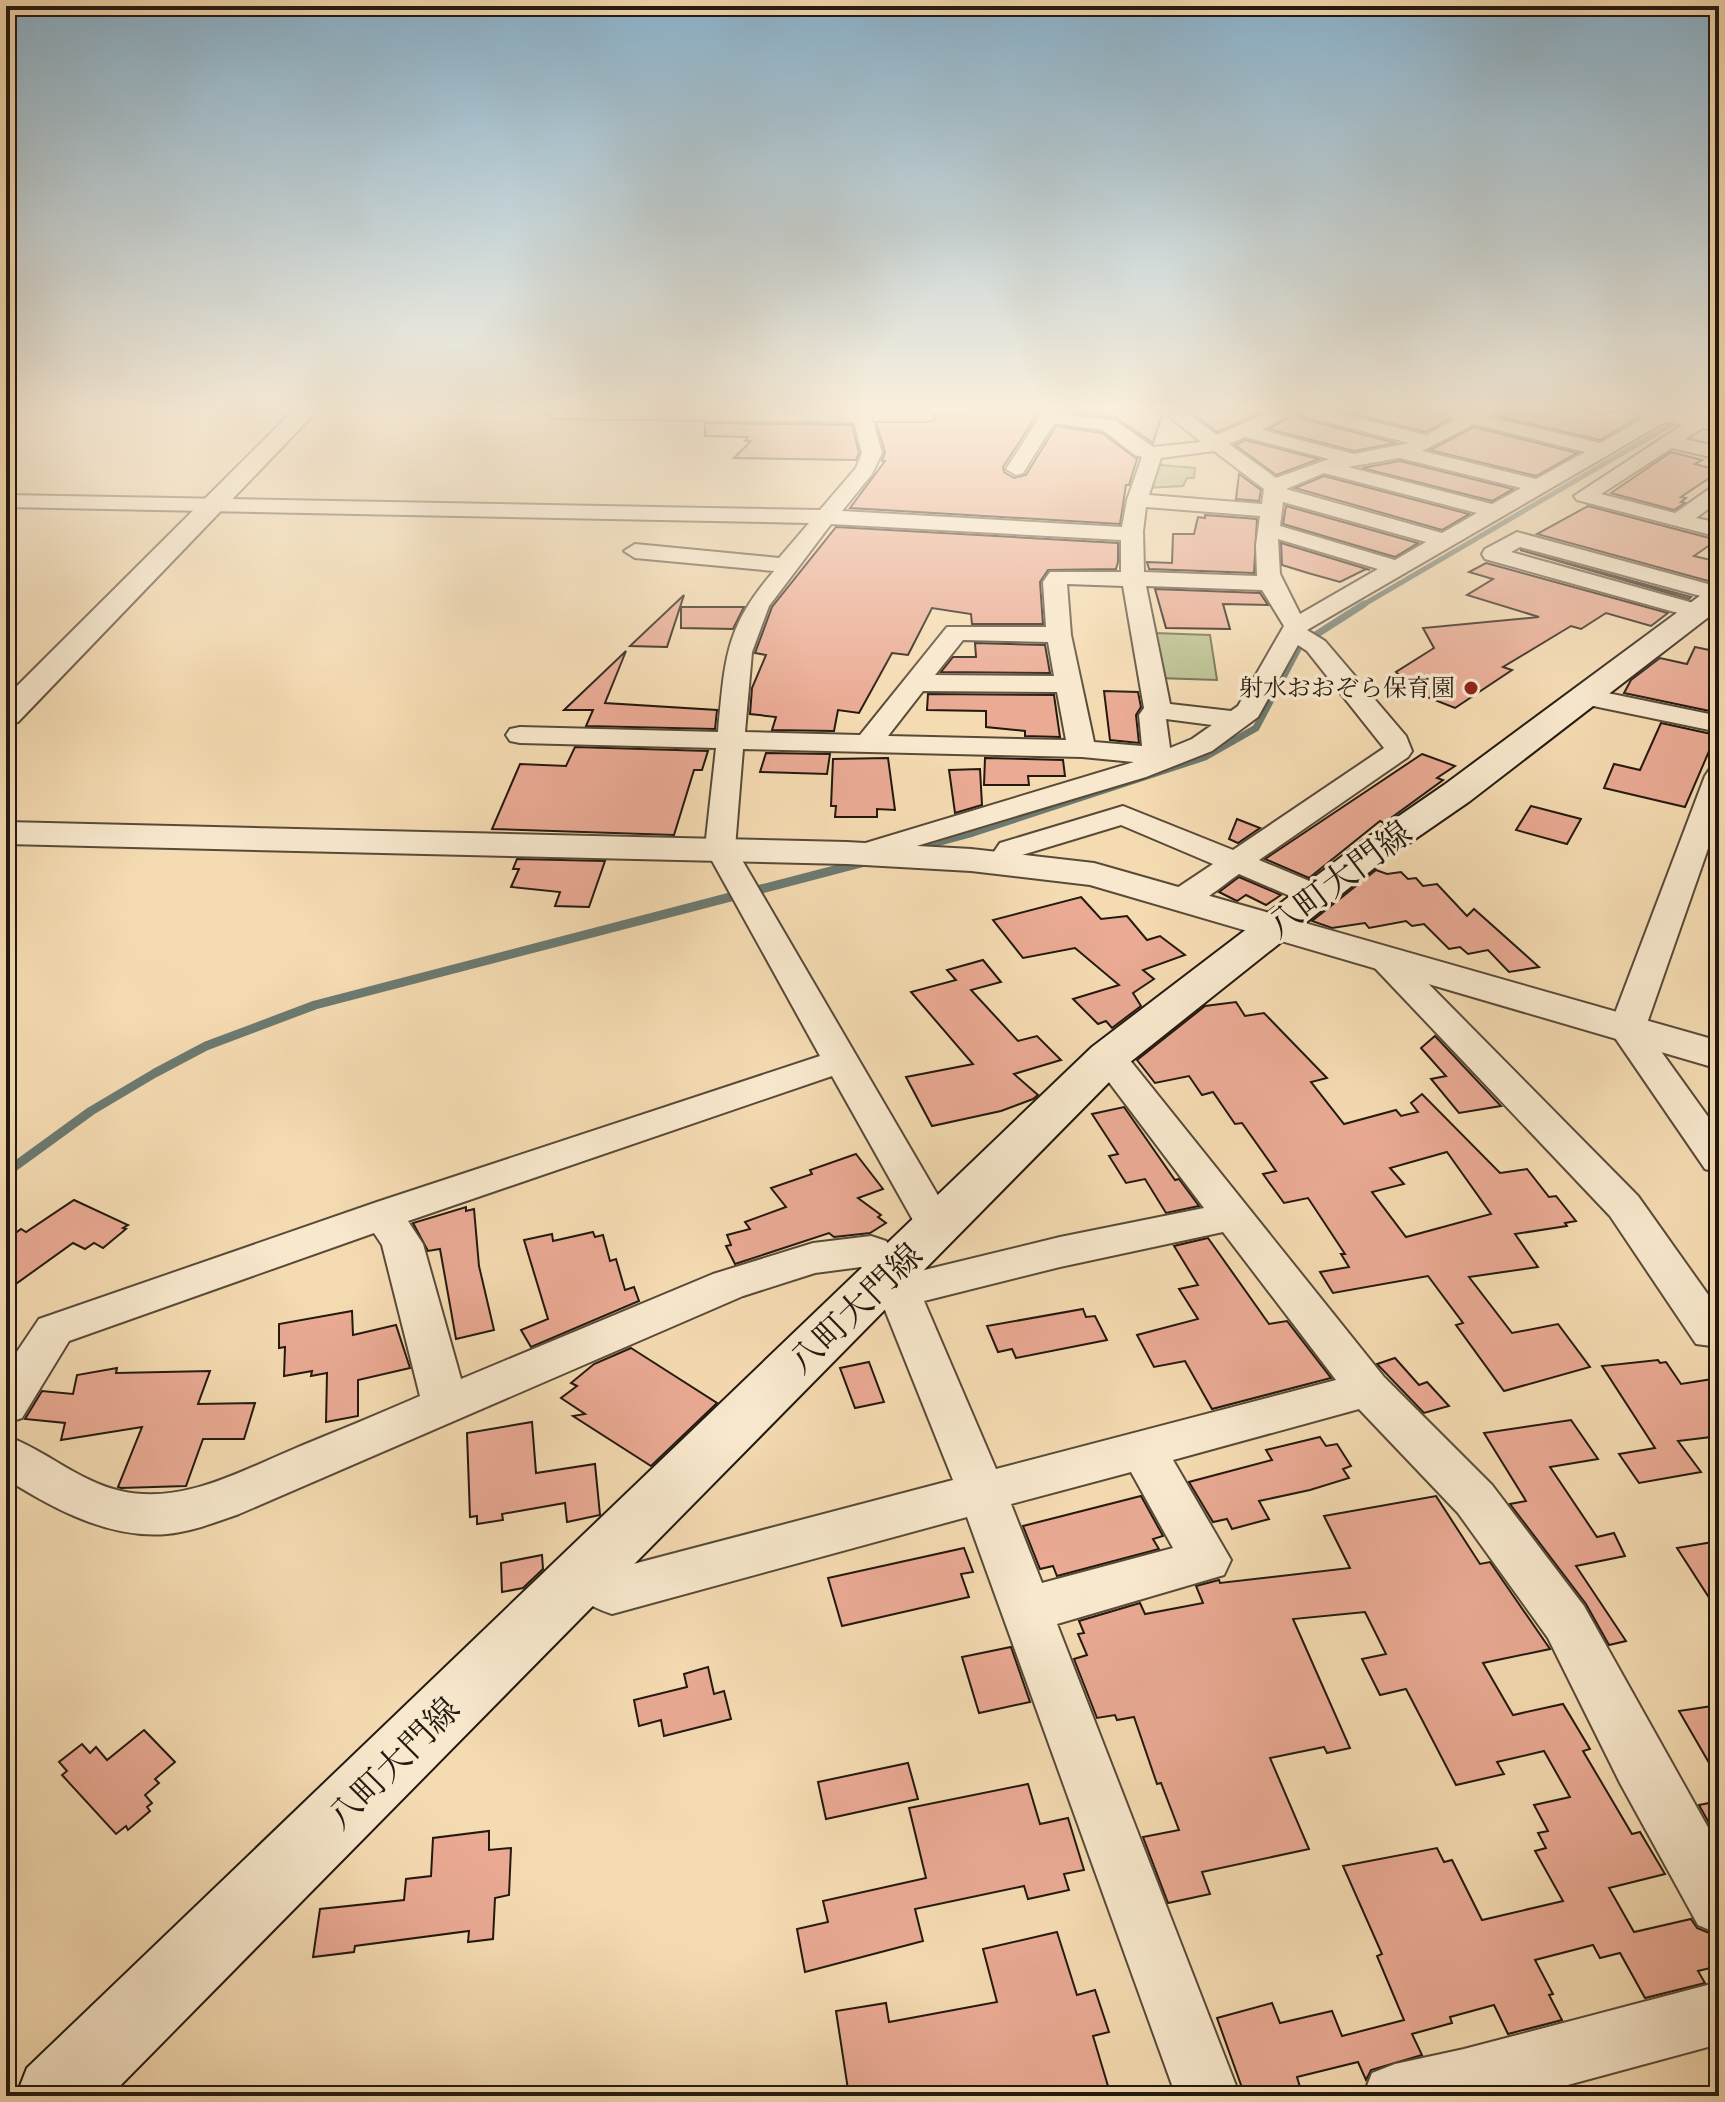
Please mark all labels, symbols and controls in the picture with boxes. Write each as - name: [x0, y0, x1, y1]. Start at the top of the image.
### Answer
- place label: 射水おおぞら保育園: [1239, 674, 1455, 702]
- marker: 射水おおぞら保育園: [1462, 679, 1480, 697]
- street label: 八町大門線: [1260, 813, 1420, 947]
- street label: 八町大門線: [781, 1235, 931, 1382]
- street label: 八町大門線: [319, 1689, 468, 1838]

